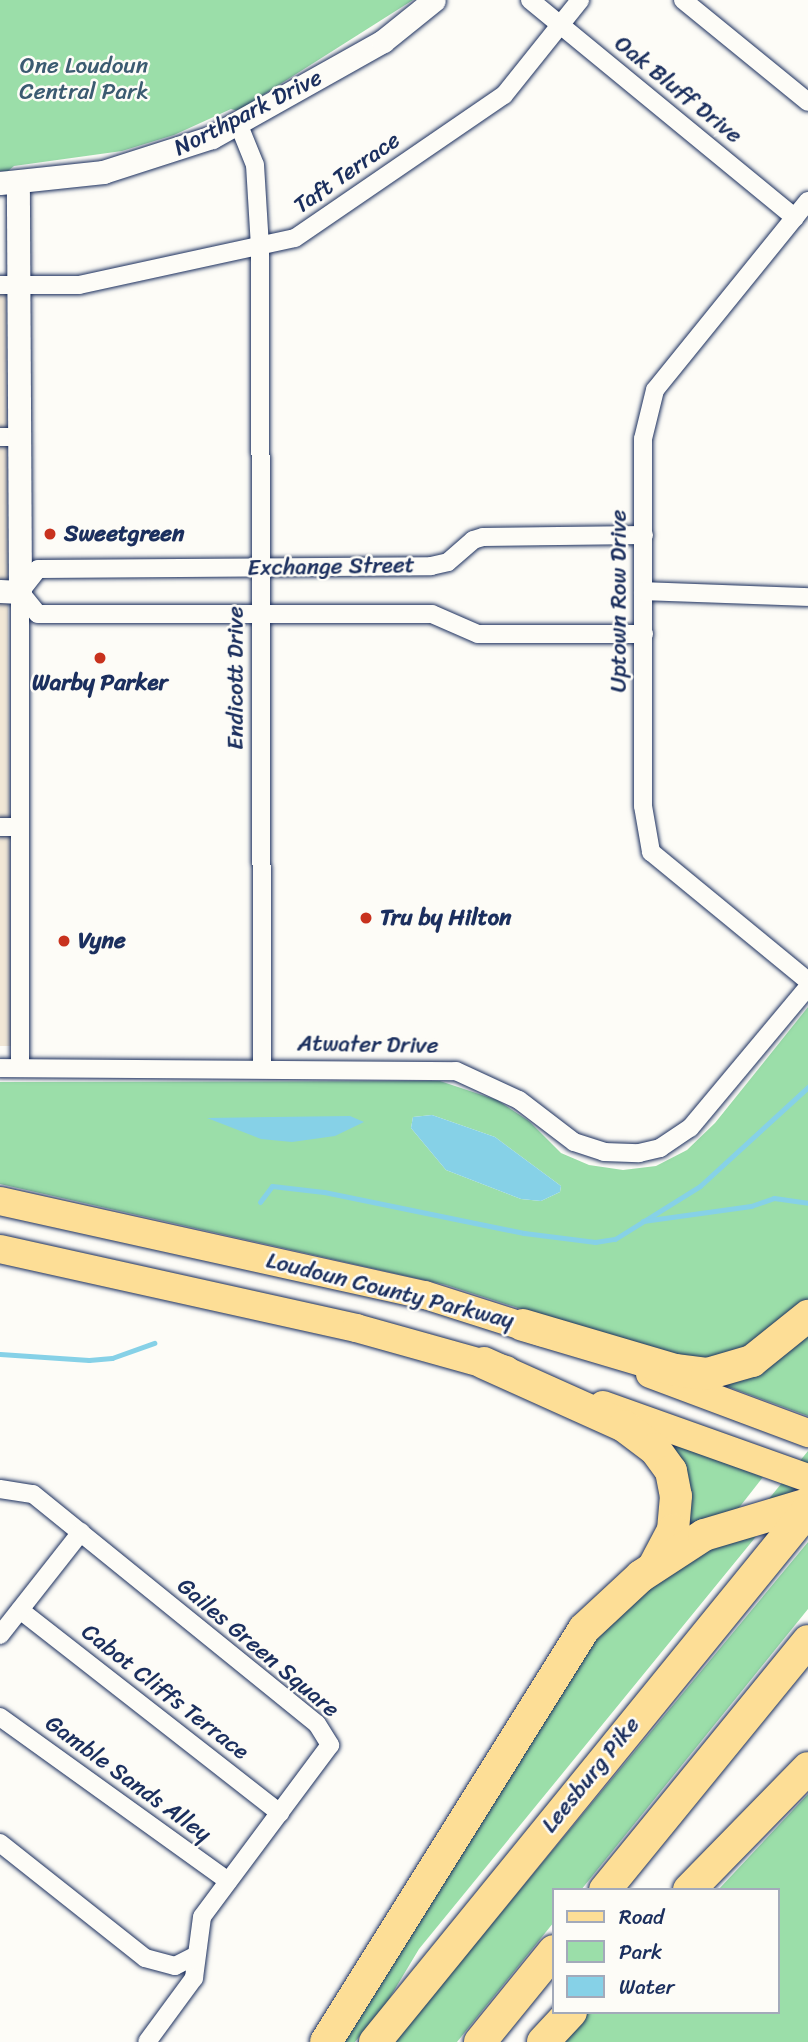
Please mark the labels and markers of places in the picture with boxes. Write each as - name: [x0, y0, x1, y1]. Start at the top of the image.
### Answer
- place label: Sweetgreen: [64, 520, 184, 548]
- marker: Sweetgreen: [42, 526, 58, 542]
- marker: Warby Parker: [92, 650, 108, 666]
- place label: Warby Parker: [31, 669, 169, 697]
- place label: Tru by Hilton: [380, 904, 512, 932]
- marker: Tru by Hilton: [358, 910, 374, 926]
- place label: Vyne: [78, 927, 126, 955]
- marker: Vyne: [56, 933, 72, 949]

